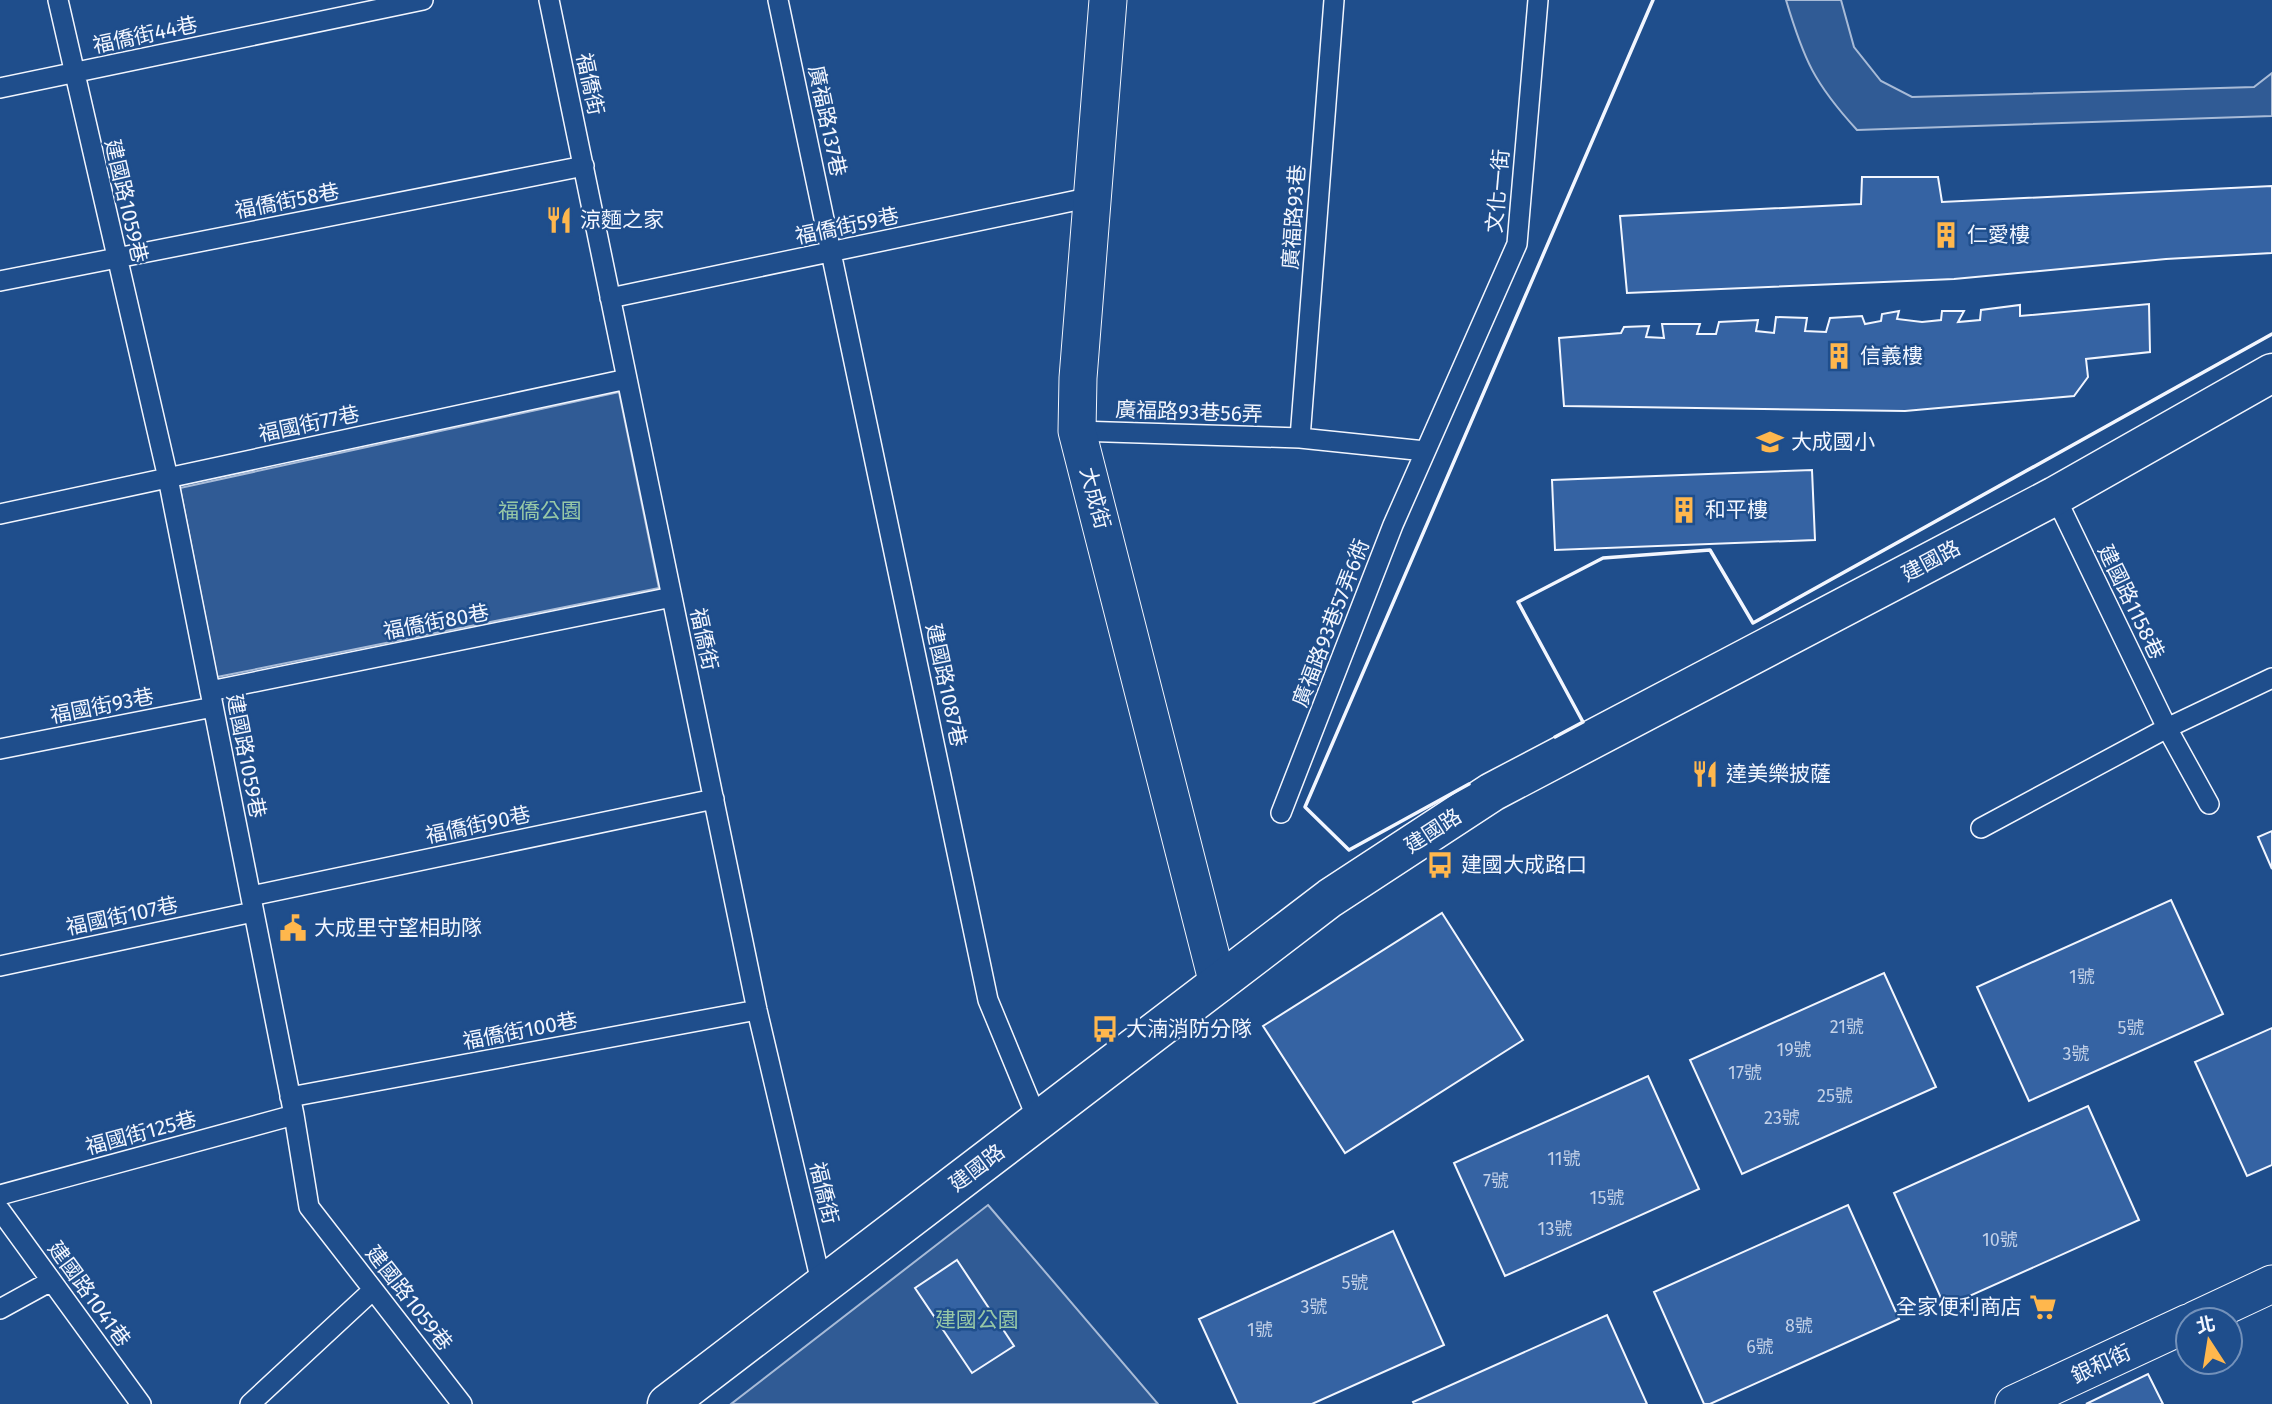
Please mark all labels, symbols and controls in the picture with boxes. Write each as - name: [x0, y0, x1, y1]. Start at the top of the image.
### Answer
- street label: 福僑街44巷: [90, 11, 200, 59]
- street label: 福僑街: [571, 50, 609, 118]
- street label: 廣福路137巷: [803, 63, 851, 179]
- street label: 建國路1059巷: [99, 137, 153, 265]
- street label: 文化一街: [1481, 148, 1515, 234]
- street label: 廣福路93巷: [1277, 164, 1311, 270]
- street label: 福僑街58巷: [232, 178, 342, 224]
- street label: 福僑街59巷: [793, 202, 901, 250]
- restaurant icon: 涼麵之家: [544, 205, 574, 235]
- place label: 涼麵之家: [580, 207, 664, 233]
- building icon: 仁愛樓: [1931, 220, 1961, 250]
- place label: 仁愛樓: [1967, 222, 2030, 248]
- building icon: 信義樓: [1824, 341, 1854, 371]
- place label: 信義樓: [1860, 343, 1923, 369]
- street label: 廣福路93巷56弄: [1115, 396, 1263, 428]
- street label: 福國街77巷: [256, 401, 362, 447]
- school or university icon: 大成國小: [1755, 427, 1785, 457]
- place label: 大成國小: [1791, 429, 1875, 455]
- street label: 大成街: [1074, 464, 1116, 532]
- building icon: 和平樓: [1669, 495, 1699, 525]
- place label: 和平樓: [1705, 497, 1768, 523]
- park label: 福僑公園: [498, 498, 582, 524]
- street label: 廣福路93巷57弄6衖: [1287, 535, 1375, 711]
- street label: 建國路: [1897, 535, 1965, 587]
- street label: 建國路1158巷: [2092, 541, 2170, 663]
- street label: 福僑街80巷: [381, 599, 491, 645]
- street label: 福僑街: [685, 605, 723, 673]
- street label: 建國路1087巷: [920, 621, 972, 749]
- street label: 福國街93巷: [48, 683, 156, 729]
- street label: 建國路1059巷: [221, 692, 271, 820]
- restaurant icon: 達美樂披薩: [1690, 759, 1720, 789]
- place label: 達美樂披薩: [1726, 761, 1831, 787]
- street label: 福僑街90巷: [423, 801, 533, 849]
- street label: 建國路: [1400, 803, 1466, 859]
- bus stop icon: 建國大成路口: [1425, 850, 1455, 880]
- place label: 建國大成路口: [1461, 852, 1587, 878]
- street label: 福國街107巷: [64, 891, 180, 941]
- public building icon: 大成里守望相助隊: [278, 913, 308, 943]
- place label: 大成里守望相助隊: [314, 915, 482, 941]
- house number: 1號: [2069, 966, 2095, 988]
- street label: 福僑街100巷: [460, 1007, 580, 1055]
- bus stop icon: 大湳消防分隊: [1090, 1014, 1120, 1044]
- place label: 大湳消防分隊: [1126, 1016, 1252, 1042]
- house number: 21號: [1830, 1016, 1864, 1038]
- house number: 5號: [2117, 1017, 2145, 1039]
- house number: 19號: [1776, 1039, 1812, 1061]
- house number: 3號: [2063, 1043, 2089, 1065]
- house number: 17號: [1728, 1062, 1762, 1084]
- house number: 25號: [1817, 1085, 1853, 1107]
- street label: 福國街125巷: [83, 1106, 199, 1160]
- house number: 23號: [1764, 1107, 1800, 1129]
- street label: 建國路: [944, 1139, 1010, 1197]
- house number: 11號: [1547, 1148, 1581, 1170]
- street label: 福僑街: [804, 1159, 844, 1227]
- house number: 7號: [1483, 1170, 1509, 1192]
- house number: 15號: [1590, 1187, 1624, 1209]
- house number: 13號: [1538, 1218, 1572, 1240]
- house number: 10號: [1982, 1229, 2018, 1251]
- street label: 建國路1041巷: [42, 1236, 136, 1352]
- street label: 建國路1059巷: [360, 1240, 458, 1356]
- house number: 5號: [1341, 1272, 1369, 1294]
- supermarket icon: 全家便利商店: [2028, 1292, 2058, 1322]
- place label: 全家便利商店: [1896, 1294, 2022, 1320]
- house number: 3號: [1301, 1296, 1327, 1318]
- north arrow: [2174, 1306, 2244, 1376]
- park label: 建國公園: [935, 1307, 1019, 1333]
- text: 北: [2194, 1312, 2217, 1338]
- house number: 8號: [1785, 1315, 1813, 1337]
- house number: 1號: [1247, 1319, 1273, 1341]
- house number: 6號: [1746, 1336, 1774, 1358]
- street label: 銀和街: [2067, 1339, 2135, 1389]

